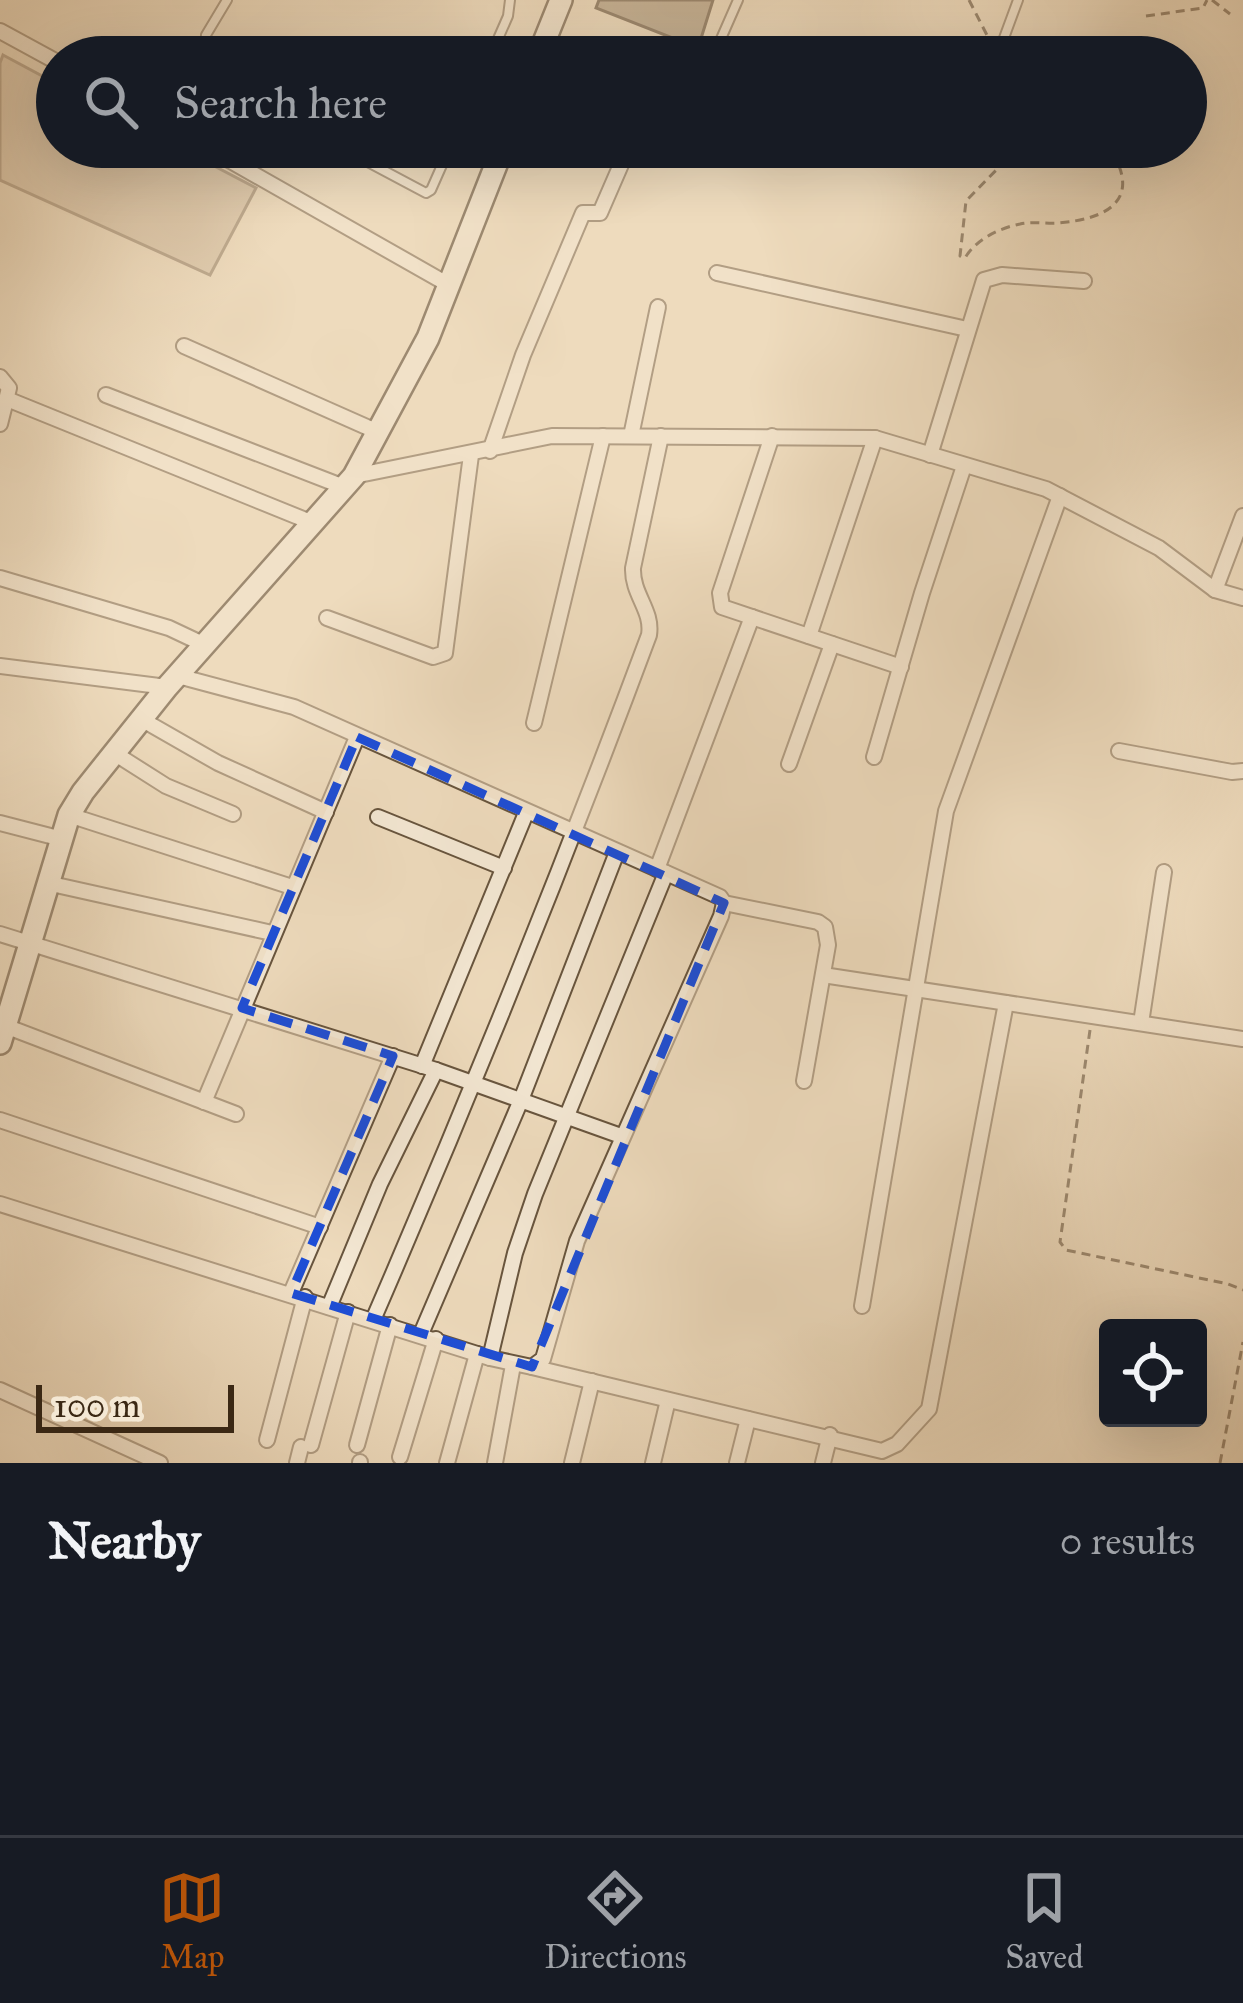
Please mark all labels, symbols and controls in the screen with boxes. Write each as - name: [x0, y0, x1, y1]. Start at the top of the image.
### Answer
- search box: [36, 36, 1207, 168]
- icon: search: [78, 69, 144, 135]
- text: Search here: [174, 75, 387, 130]
- map controls: [1099, 1319, 1207, 1427]
- button: locate: [1099, 1319, 1207, 1427]
- scale bar: [36, 1379, 234, 1432]
- text: 100 m: [54, 1386, 140, 1426]
- text: Nearby: [48, 1510, 200, 1572]
- text: 0 results: [1060, 1517, 1195, 1565]
- tab: Map: [159, 1865, 225, 1977]
- tab: Directions: [544, 1865, 686, 1977]
- tab: Saved: [1005, 1865, 1084, 1977]

